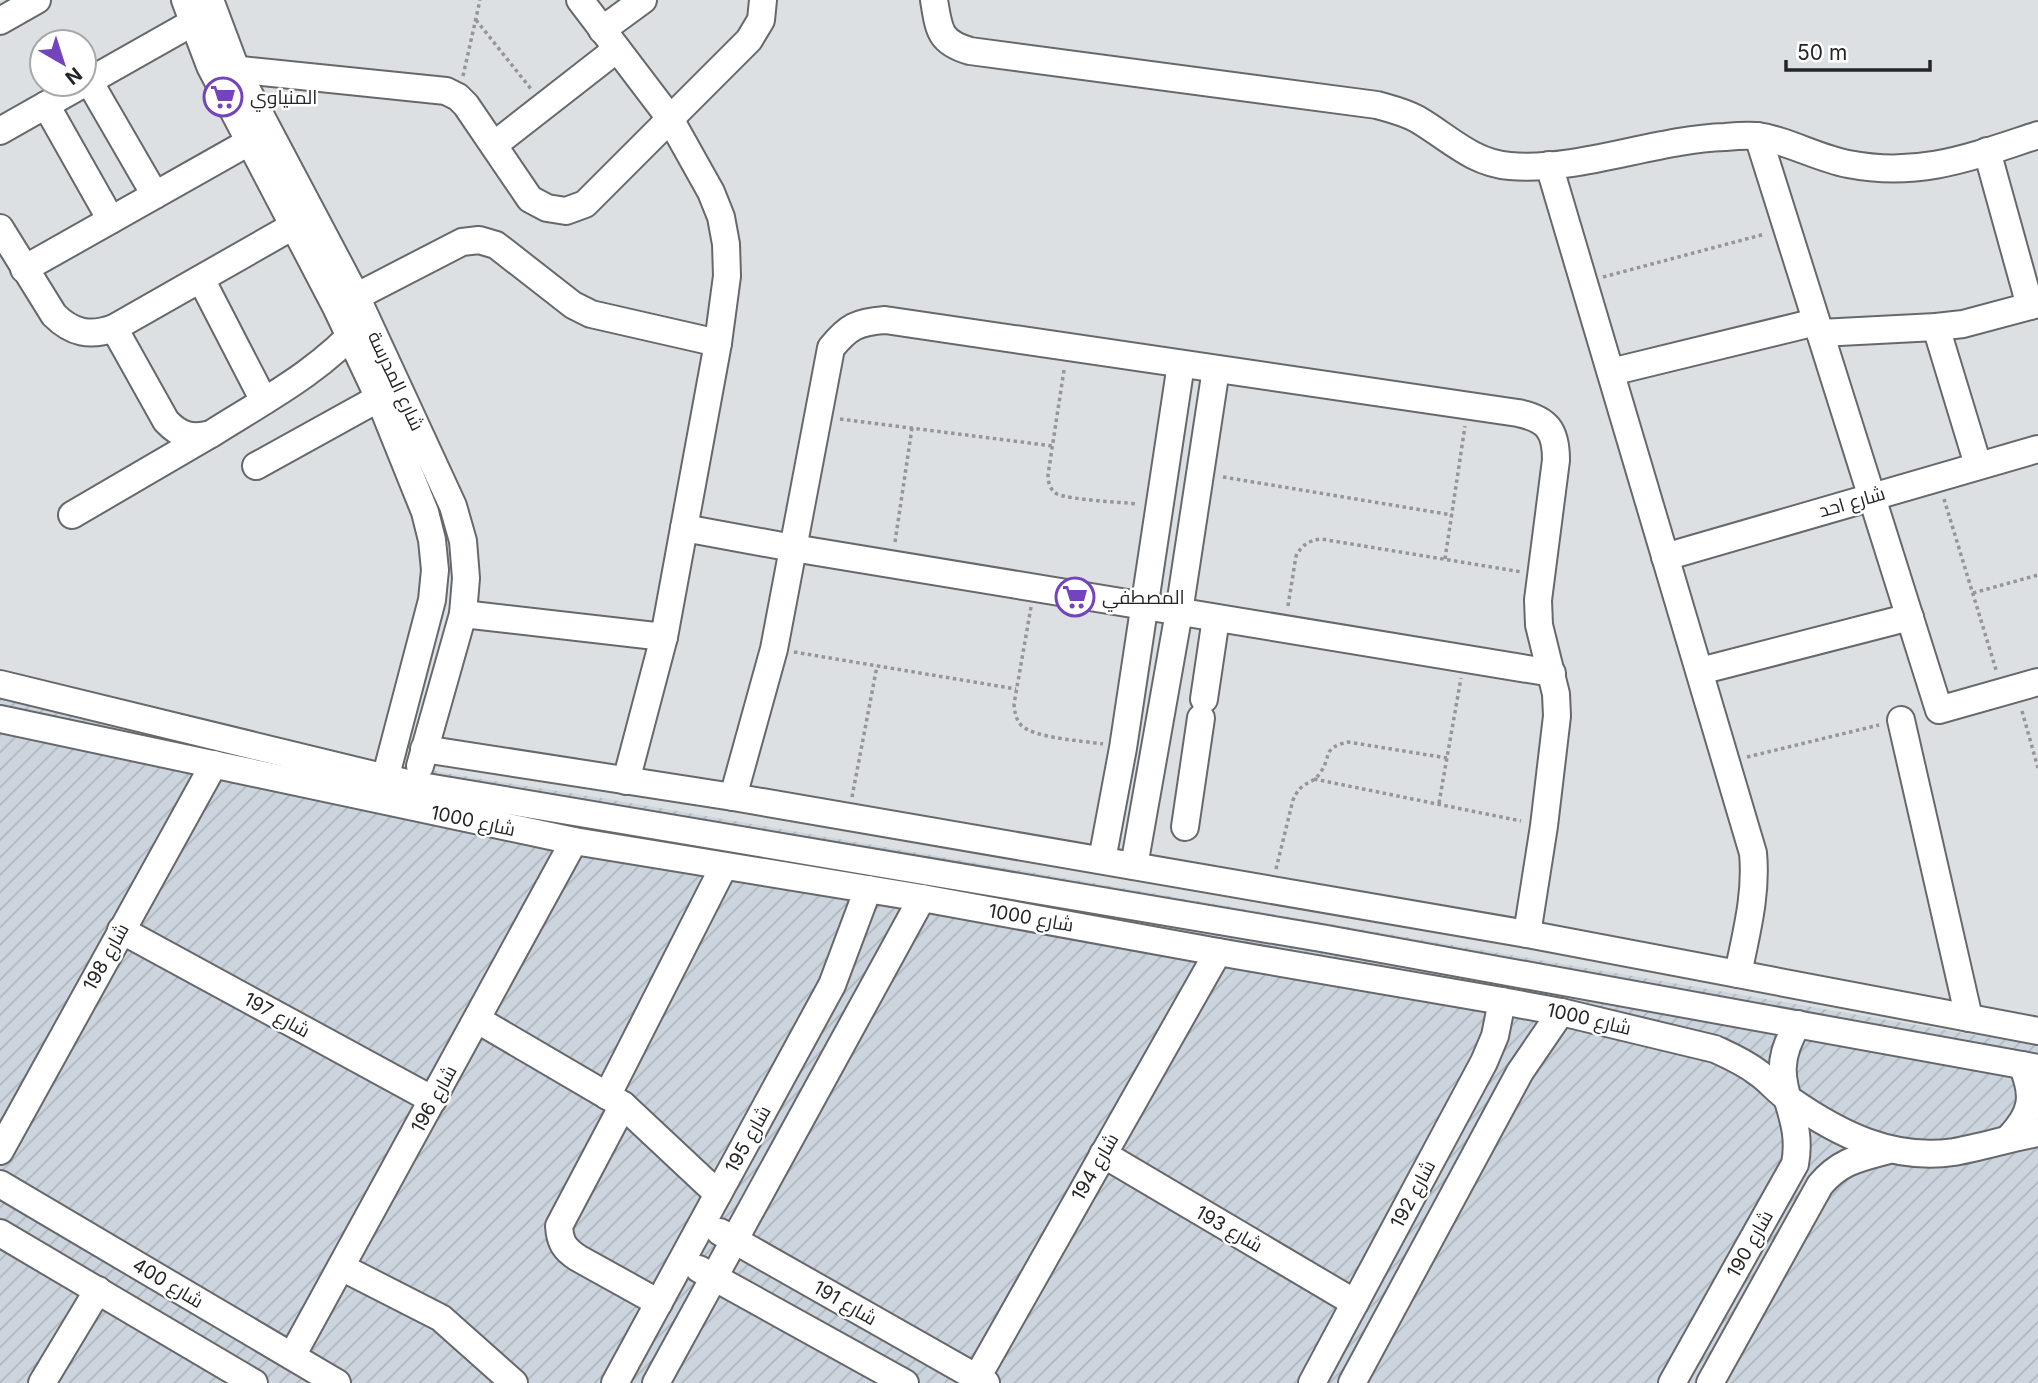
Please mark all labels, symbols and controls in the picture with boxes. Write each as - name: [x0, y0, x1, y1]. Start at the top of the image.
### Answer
- north arrow: [28, 28, 98, 98]
- scale bar: [1786, 28, 1930, 72]
- text: 50 m: [1797, 40, 1847, 65]
- text: N: [61, 62, 86, 89]
- supermarket icon: المنياوي: [202, 76, 244, 118]
- place label: المنياوي: [250, 86, 317, 112]
- street label: شارع المدرسة: [361, 328, 429, 435]
- street label: شارع احد: [1816, 482, 1888, 524]
- supermarket icon: المصطفي: [1054, 576, 1096, 618]
- place label: المصطفي: [1102, 586, 1185, 612]
- street label: شارع 1000: [428, 801, 517, 843]
- street label: شارع 1000: [986, 899, 1075, 939]
- street label: شارع 198: [78, 919, 136, 996]
- street label: شارع 197: [239, 987, 314, 1044]
- street label: شارع 1000: [1544, 998, 1633, 1042]
- street label: شارع 196: [406, 1061, 464, 1138]
- street label: شارع 195: [720, 1101, 778, 1178]
- street label: شارع 194: [1067, 1129, 1125, 1206]
- street label: شارع 192: [1386, 1156, 1442, 1233]
- street label: شارع 193: [1190, 1201, 1267, 1259]
- street label: شارع 190: [1722, 1206, 1780, 1283]
- street label: شارع 400: [127, 1253, 208, 1315]
- street label: شارع 191: [808, 1276, 881, 1332]

